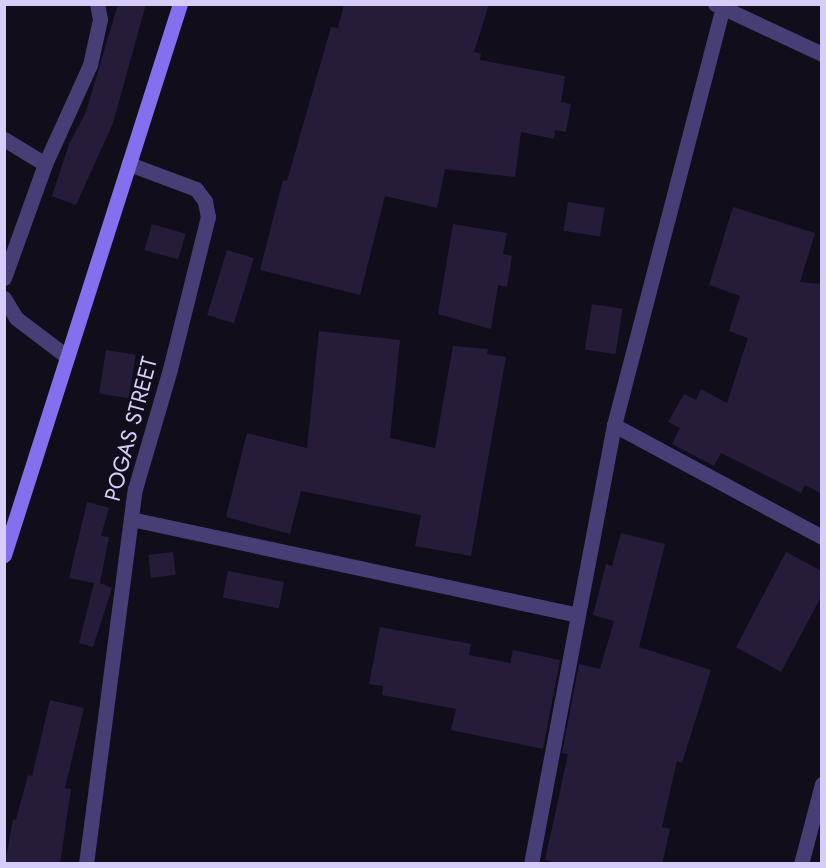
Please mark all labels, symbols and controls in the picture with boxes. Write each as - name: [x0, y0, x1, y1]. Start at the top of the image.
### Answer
- street label: POGAS STREET: [99, 354, 163, 504]

